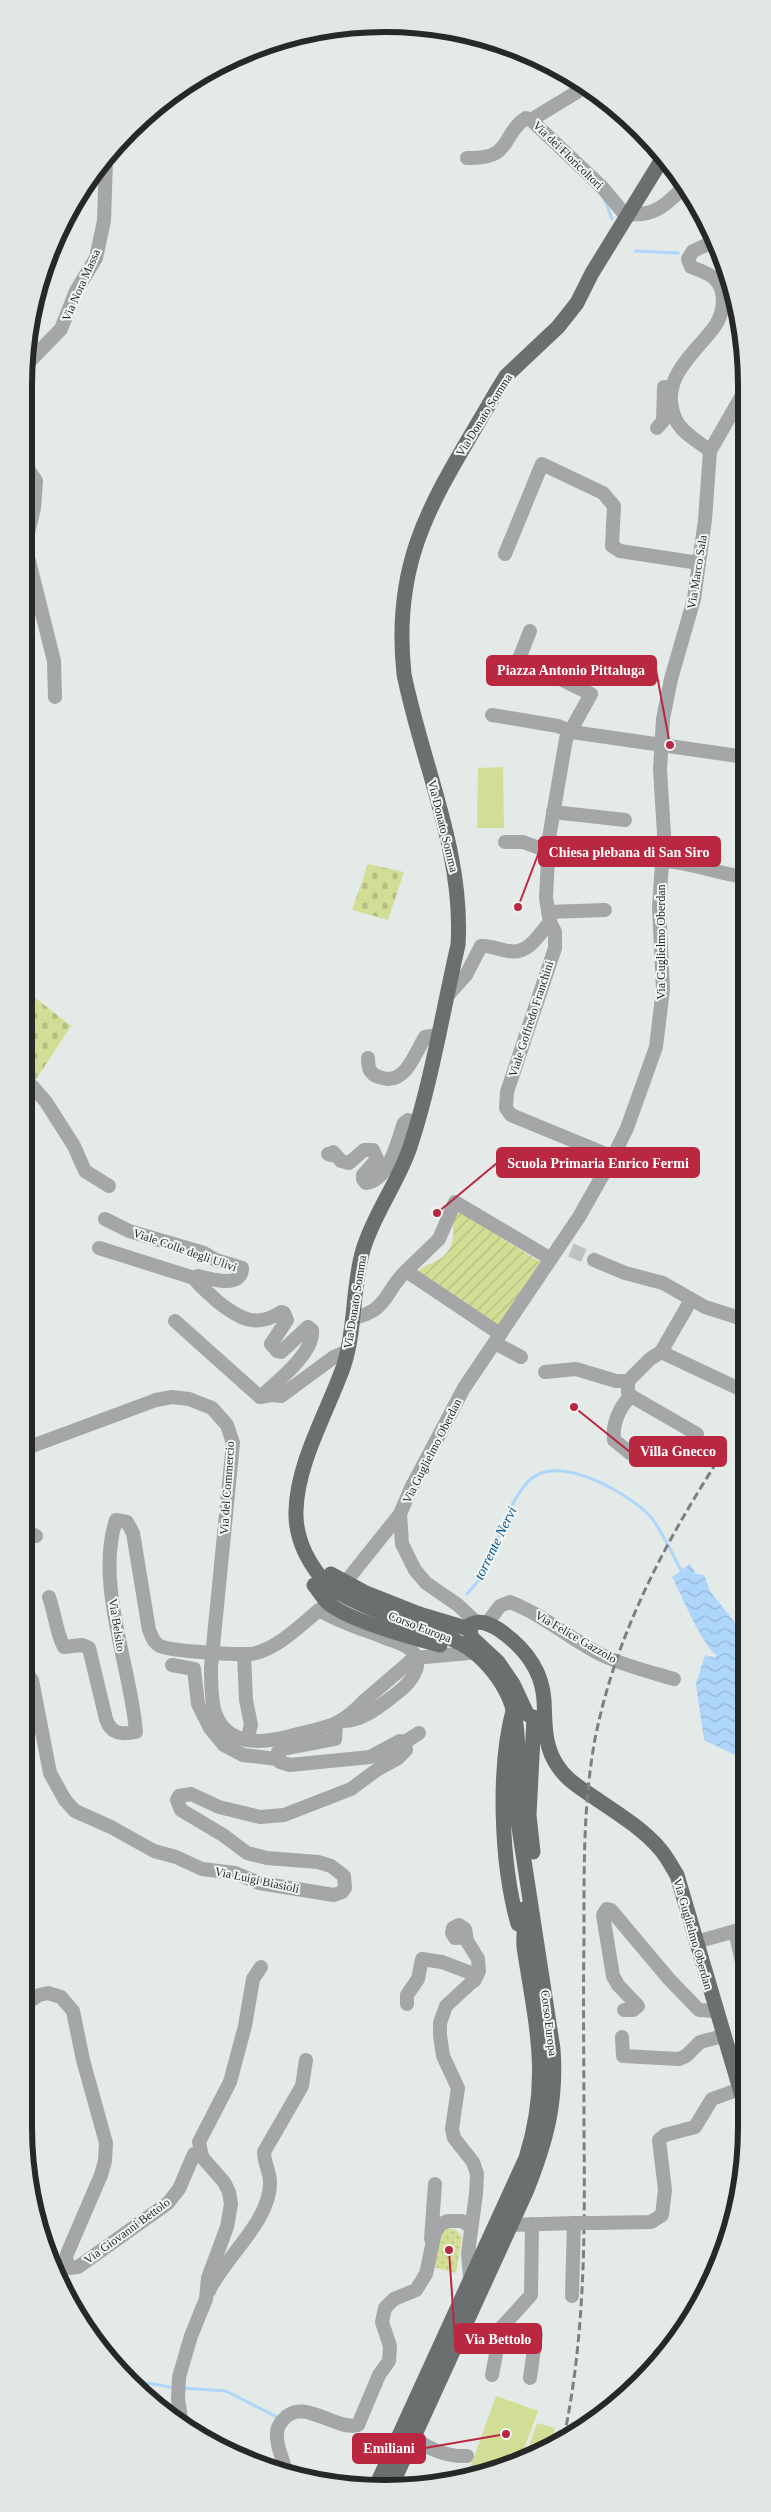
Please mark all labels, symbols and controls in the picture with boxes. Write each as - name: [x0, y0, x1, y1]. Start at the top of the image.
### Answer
- street label: Via dei Floricoltori: [530, 118, 606, 192]
- street label: Via Nora Massa: [59, 246, 103, 323]
- street label: Via Donato Somma: [453, 371, 515, 459]
- street label: Via Marco Sala: [684, 533, 710, 610]
- callout: Piazza Antonio Pittaluga: [487, 656, 656, 685]
- text: Piazza Antonio Pittaluga: [497, 663, 645, 678]
- street label: Via Donato Somma: [425, 778, 461, 874]
- callout: Chiesa plebana di San Siro: [539, 837, 720, 866]
- text: Chiesa plebana di San Siro: [549, 845, 709, 860]
- street label: Via Guglielmo Oberdan: [654, 884, 668, 1000]
- street label: Viale Goffredo Franchini: [506, 959, 557, 1079]
- callout: Scuola Primaria Enrico Fermi: [497, 1148, 699, 1177]
- text: Scuola Primaria Enrico Fermi: [507, 1156, 689, 1171]
- street label: Viale Colle degli Ulivi: [131, 1226, 239, 1275]
- street label: Via Donato Somma: [341, 1254, 369, 1350]
- street label: Via Guglielmo Oberdan: [400, 1396, 464, 1506]
- callout: Villa Gnecco: [630, 1437, 726, 1466]
- street label: Via del Commercio: [217, 1441, 237, 1535]
- text: Villa Gnecco: [640, 1444, 716, 1459]
- water label: torrente Nervi: [471, 1504, 520, 1582]
- street label: Via Belsito: [106, 1597, 128, 1653]
- street label: Via Felice Gazzolo: [533, 1608, 619, 1666]
- street label: Corso Europa: [387, 1609, 454, 1646]
- street label: Via Luigi Biasioli: [214, 1864, 301, 1896]
- street label: Via Guglielmo Oberdan: [670, 1877, 716, 1991]
- street label: Corso Europa: [538, 1989, 560, 2057]
- street label: Via Giovanni Bettolo: [81, 2195, 173, 2267]
- callout: Via Bettolo: [455, 2324, 541, 2353]
- text: Via Bettolo: [465, 2332, 531, 2347]
- callout: Emiliani: [353, 2434, 425, 2463]
- text: Emiliani: [363, 2441, 415, 2456]

